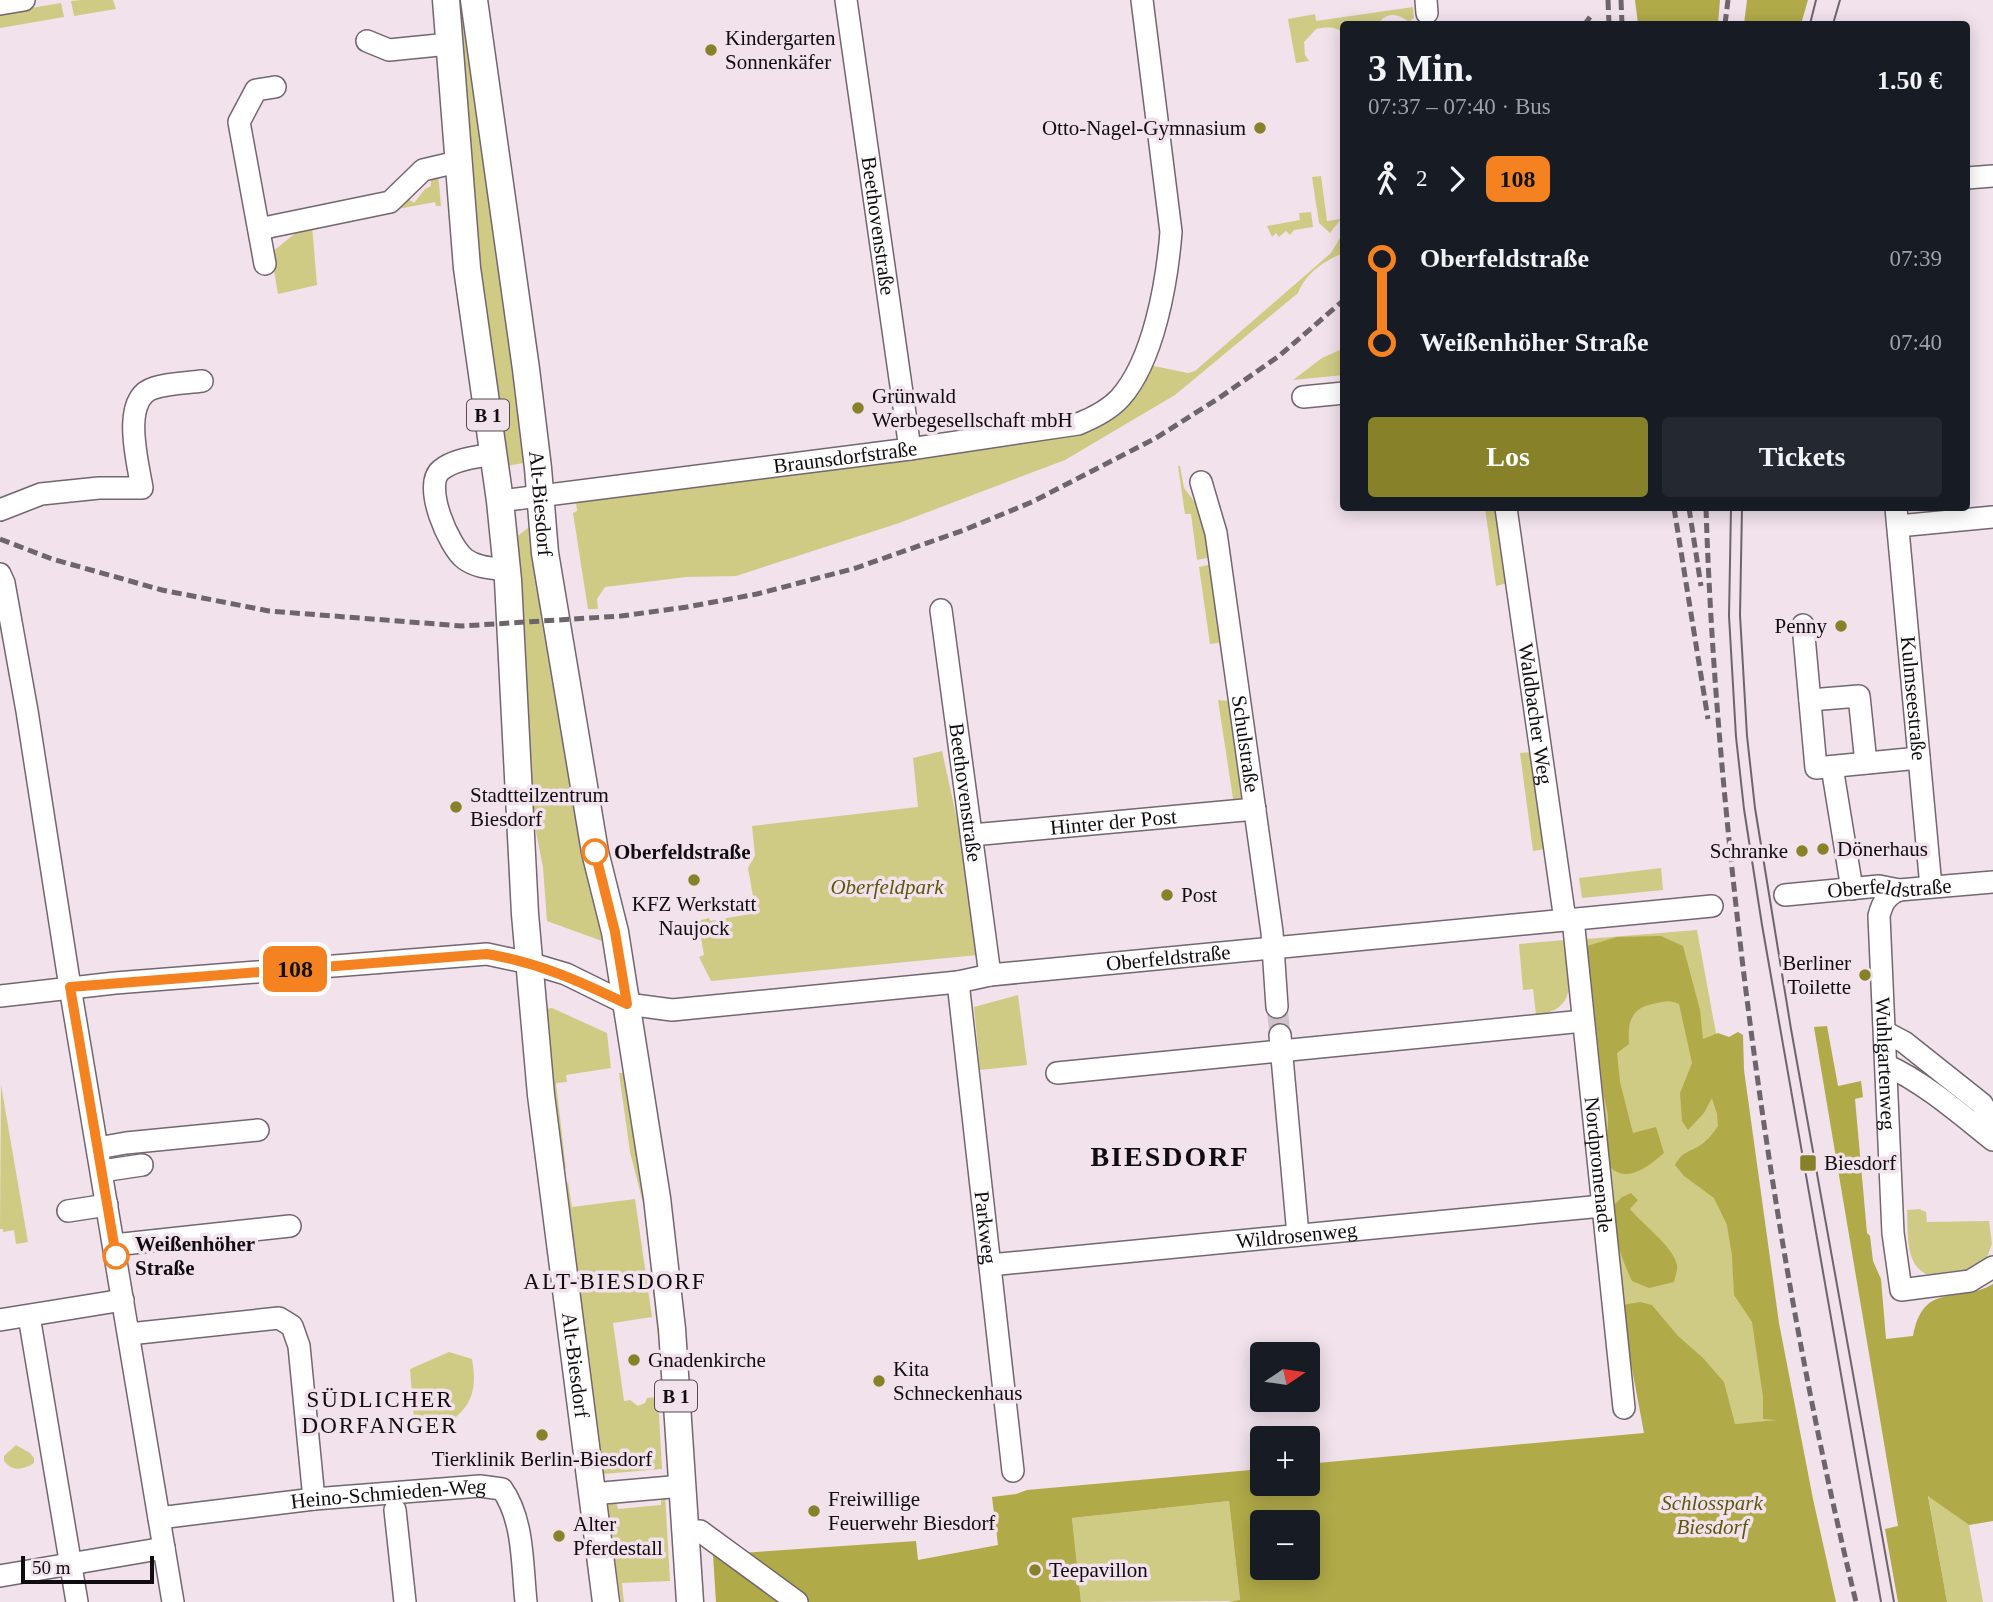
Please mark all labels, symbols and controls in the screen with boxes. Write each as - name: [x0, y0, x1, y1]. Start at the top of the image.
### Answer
- place label: Kindergarten Sonnenkäfer: [725, 26, 836, 74]
- marker: Kindergarten Sonnenkäfer: [703, 42, 719, 58]
- text: 3 Min.: [1368, 47, 1474, 89]
- text: 1.50 €: [1877, 66, 1942, 95]
- text: 07:37 – 07:40 · Bus: [1368, 94, 1551, 119]
- place label: Otto-Nagel-Gymnasium: [1042, 116, 1246, 140]
- marker: Otto-Nagel-Gymnasium: [1252, 120, 1268, 136]
- street label: Beethovenstraße: [856, 155, 900, 297]
- icon: walk: [1368, 160, 1406, 198]
- icon: forward: [1438, 160, 1476, 198]
- text: 2: [1416, 166, 1428, 191]
- text: 108: [1500, 166, 1536, 192]
- text: Oberfeldstraße: [1420, 244, 1589, 273]
- text: 07:39: [1890, 246, 1942, 271]
- text: Weißenhöher Straße: [1420, 328, 1648, 357]
- text: 07:40: [1890, 330, 1942, 355]
- place label: Grünwald Werbegesellschaft mbH: [872, 384, 1073, 432]
- road number: B 1: [467, 400, 509, 430]
- marker: Grünwald Werbegesellschaft mbH: [850, 400, 866, 416]
- button: Los: [1368, 417, 1648, 497]
- button: Tickets: [1662, 417, 1942, 497]
- street label: Braunsdorfstraße: [772, 436, 919, 478]
- street label: Alt-Biesdorf: [524, 449, 557, 557]
- place label: Penny: [1775, 614, 1828, 638]
- marker: Penny: [1833, 618, 1849, 634]
- street label: Kulmseestraße: [1896, 635, 1931, 761]
- street label: Waldbacher Weg: [1513, 642, 1558, 787]
- street label: Schulstraße: [1227, 694, 1264, 794]
- street label: Beethovenstraße: [944, 721, 987, 863]
- place label: Stadtteilzentrum Biesdorf: [470, 783, 609, 831]
- marker: Stadtteilzentrum Biesdorf: [448, 799, 464, 815]
- street label: Hinter der Post: [1049, 804, 1178, 840]
- place label: Dönerhaus: [1837, 837, 1928, 861]
- marker: Oberfeldstraße: [582, 839, 608, 865]
- place label: Schranke: [1710, 839, 1788, 863]
- place label: Oberfeldstraße: [614, 840, 750, 864]
- marker: Dönerhaus: [1815, 841, 1831, 857]
- marker: Schranke: [1794, 843, 1810, 859]
- marker: KFZ Werkstatt Naujock: [686, 872, 702, 888]
- street label: Oberfeldstraße: [1826, 874, 1952, 903]
- park label: Oberfeldpark: [830, 875, 944, 899]
- place label: Post: [1181, 883, 1217, 907]
- marker: Post: [1159, 887, 1175, 903]
- place label: KFZ Werkstatt Naujock: [632, 892, 756, 940]
- street label: Oberfeldstraße: [1105, 940, 1232, 976]
- line badge: 108: [255, 946, 335, 992]
- place label: Berliner Toilette: [1782, 951, 1851, 999]
- text: 108: [277, 956, 313, 982]
- marker: Berliner Toilette: [1857, 967, 1873, 983]
- street label: Wuhlgartenweg: [1871, 996, 1900, 1131]
- street label: Nordpromenade: [1580, 1096, 1618, 1234]
- district label: BIESDORF: [1090, 1141, 1250, 1172]
- place label: Biesdorf: [1824, 1151, 1896, 1175]
- marker: Biesdorf: [1798, 1153, 1818, 1173]
- street label: Parkweg: [970, 1190, 1002, 1266]
- street label: Wildrosenweg: [1235, 1218, 1359, 1253]
- place label: Weißenhöher Straße: [135, 1232, 255, 1280]
- marker: Weißenhöher Straße: [103, 1243, 129, 1269]
- district label: ALT-BIESDORF: [523, 1269, 707, 1294]
- street label: Alt-Biesdorf: [557, 1311, 594, 1419]
- north arrow: [1250, 1342, 1320, 1412]
- map controls: [1250, 1342, 1320, 1580]
- place label: Gnadenkirche: [648, 1348, 766, 1372]
- marker: Gnadenkirche: [626, 1352, 642, 1368]
- place label: Kita Schneckenhaus: [893, 1357, 1022, 1405]
- marker: Kita Schneckenhaus: [871, 1373, 887, 1389]
- road number: B 1: [655, 1380, 697, 1412]
- district label: SÜDLICHER DORFANGER: [302, 1387, 458, 1438]
- button: +: [1250, 1426, 1320, 1496]
- marker: Tierklinik Berlin-Biesdorf: [534, 1427, 550, 1443]
- place label: Tierklinik Berlin-Biesdorf: [432, 1447, 652, 1471]
- street label: Heino-Schmieden-Weg: [289, 1474, 489, 1514]
- place label: Freiwillige Feuerwehr Biesdorf: [828, 1487, 995, 1535]
- park label: Schlosspark Biesdorf: [1661, 1491, 1763, 1539]
- marker: Freiwillige Feuerwehr Biesdorf: [806, 1503, 822, 1519]
- button: −: [1250, 1510, 1320, 1580]
- place label: Alter Pferdestall: [573, 1512, 663, 1560]
- marker: Alter Pferdestall: [551, 1528, 567, 1544]
- scale bar: [21, 1553, 154, 1585]
- text: 50 m: [32, 1557, 71, 1578]
- place label: Teepavillon: [1049, 1558, 1148, 1582]
- marker: Teepavillon: [1027, 1562, 1043, 1578]

